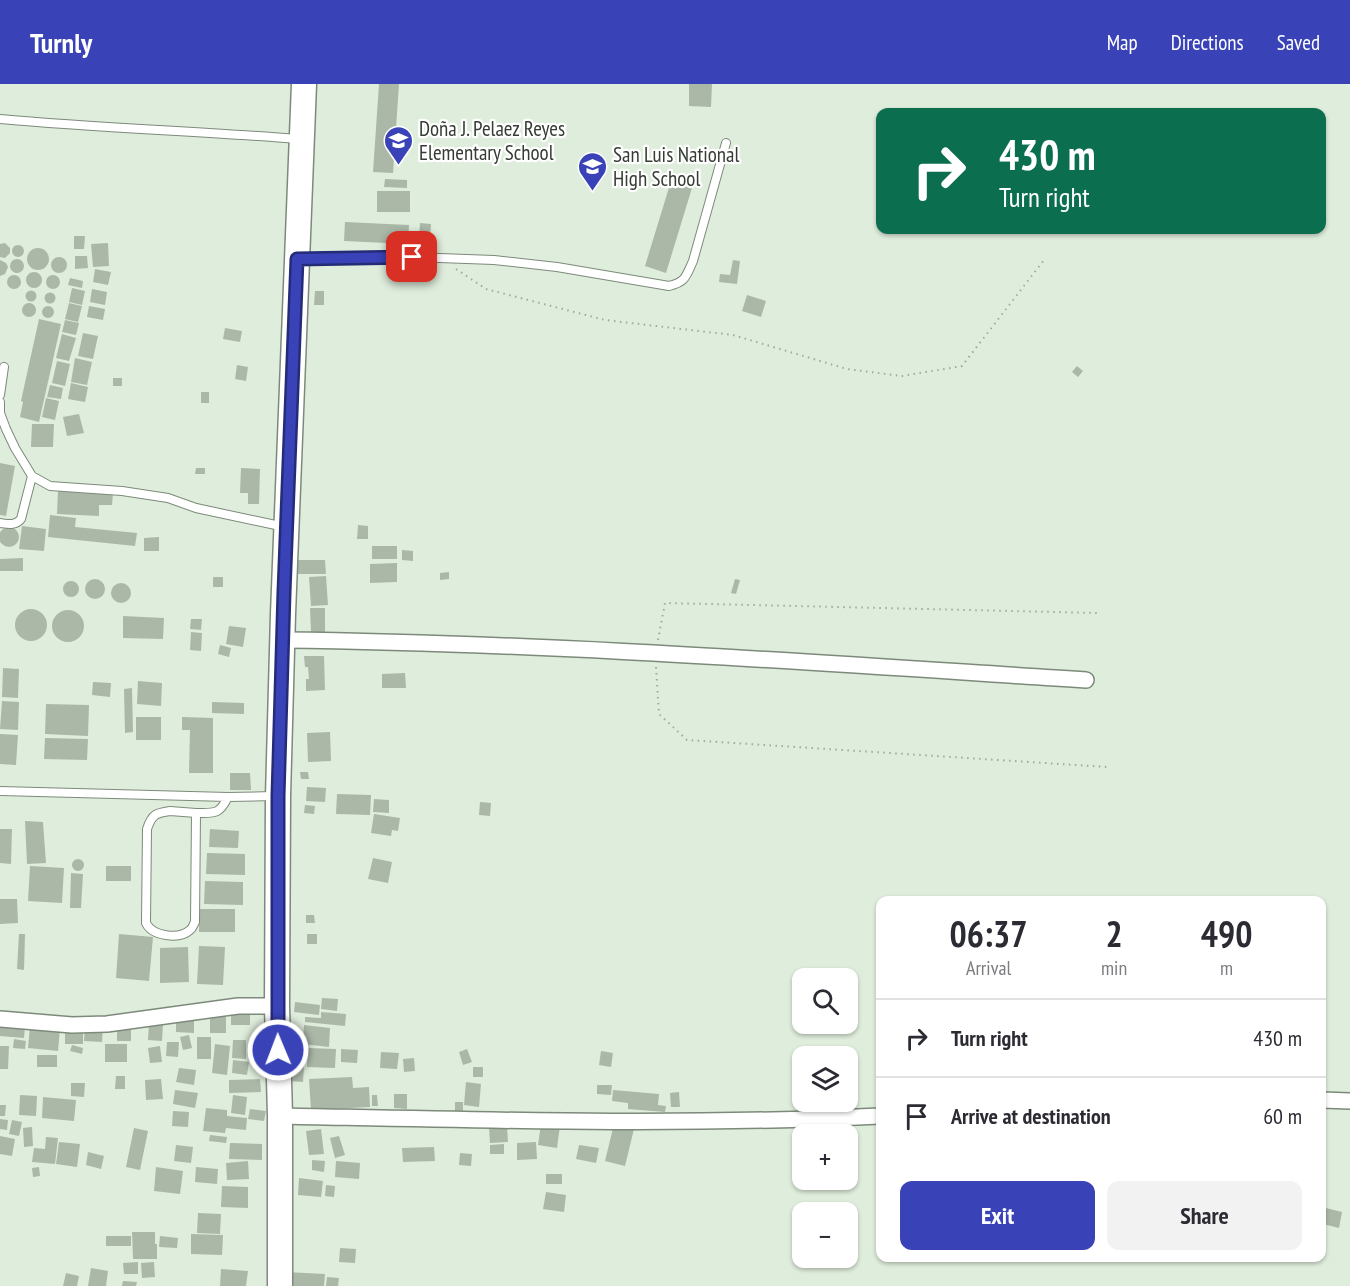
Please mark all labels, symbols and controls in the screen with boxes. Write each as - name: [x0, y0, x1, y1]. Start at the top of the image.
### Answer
- text: Turnly: [30, 24, 92, 61]
- text: Map: [1107, 29, 1138, 56]
- text: Directions: [1171, 29, 1244, 56]
- text: Saved: [1277, 29, 1320, 56]
- place label: Doña J. Pelaez Reyes Elementary School: [419, 115, 565, 166]
- school or university icon: Doña J. Pelaez Reyes Elementary School: [382, 124, 414, 166]
- text: 430 m: [999, 127, 1096, 182]
- icon: right: [900, 132, 978, 210]
- place label: San Luis National High School: [613, 141, 739, 192]
- school or university icon: San Luis National High School: [576, 150, 608, 192]
- text: Turn right: [999, 180, 1090, 214]
- pin: [386, 231, 437, 282]
- icon: arrive: [395, 240, 428, 273]
- text: 06:37: [950, 910, 1027, 957]
- text: 2: [1105, 910, 1123, 957]
- text: 490: [1201, 910, 1252, 957]
- text: Arrival: [966, 955, 1011, 981]
- text: min: [1101, 955, 1127, 981]
- text: m: [1220, 955, 1233, 981]
- map controls: [792, 968, 858, 1268]
- button: search: [792, 968, 858, 1034]
- position arrow: [246, 1018, 310, 1082]
- icon: right: [900, 1022, 933, 1055]
- text: Turn right: [951, 1024, 1028, 1052]
- text: 430 m: [1253, 1024, 1302, 1052]
- button: layers: [792, 1046, 858, 1112]
- icon: arrive: [900, 1100, 933, 1133]
- text: Arrive at destination: [951, 1102, 1111, 1130]
- text: 60 m: [1263, 1102, 1302, 1130]
- button: +: [792, 1124, 858, 1190]
- button: Exit: [900, 1181, 1095, 1250]
- button: Share: [1107, 1181, 1302, 1250]
- button: −: [792, 1202, 858, 1268]

